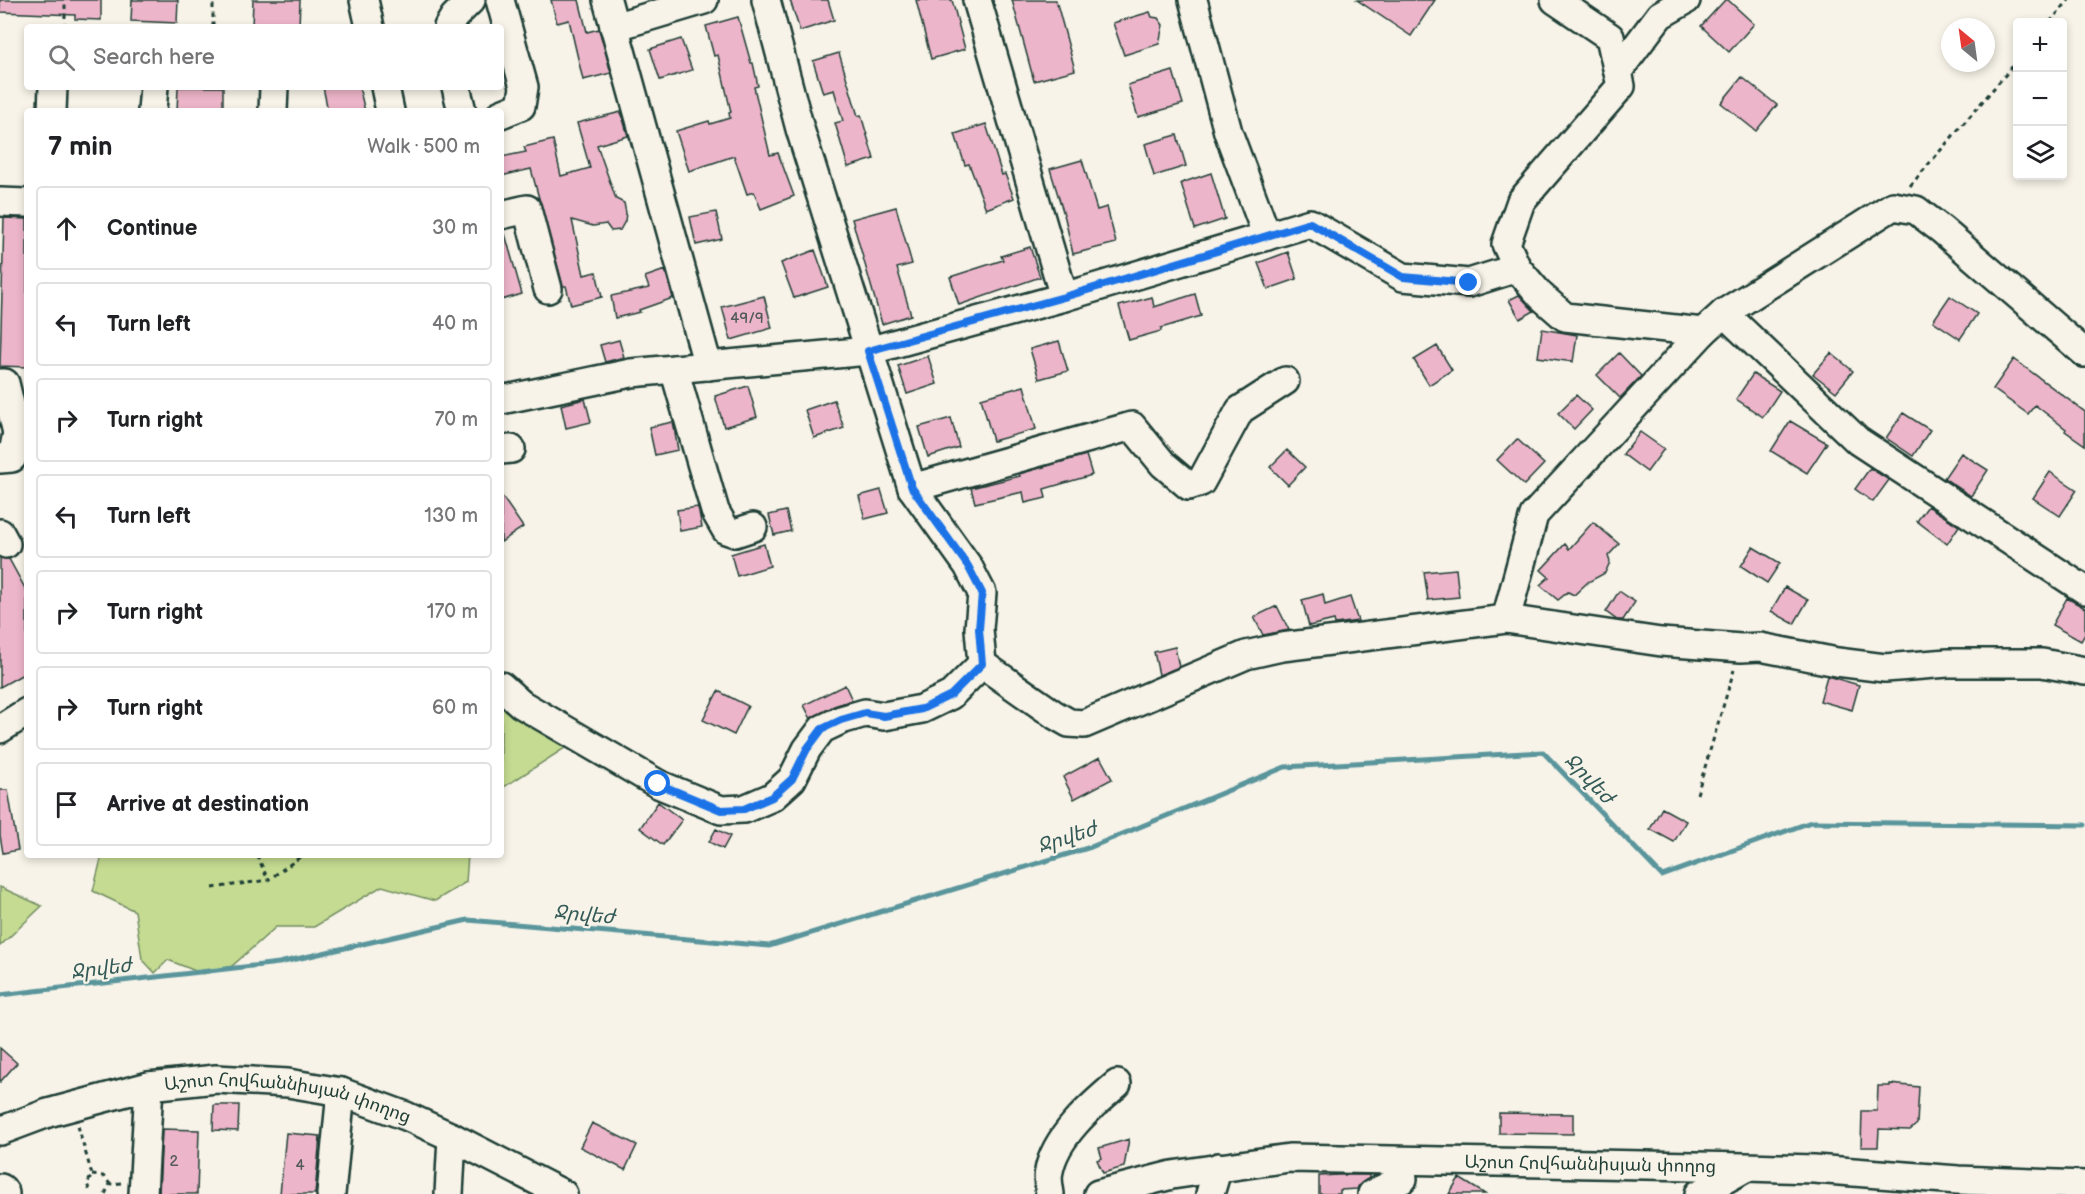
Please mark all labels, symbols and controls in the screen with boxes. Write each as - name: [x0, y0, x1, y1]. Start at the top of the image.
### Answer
- north arrow: [1941, 18, 1995, 72]
- map controls: [2013, 18, 2067, 180]
- button: +: [2013, 18, 2067, 72]
- search box: [24, 24, 504, 90]
- icon: search: [45, 41, 78, 74]
- text: Search here: [93, 44, 215, 71]
- button: −: [2013, 72, 2067, 126]
- button: layers: [2013, 126, 2067, 180]
- text: 7 min: [48, 132, 112, 163]
- text: Walk · 500 m: [367, 135, 480, 159]
- icon: ahead: [50, 212, 83, 245]
- text: Continue: [107, 215, 197, 242]
- text: 30 m: [432, 216, 478, 240]
- route end: [1455, 269, 1481, 295]
- icon: left: [50, 308, 83, 341]
- house number: 49/9: [730, 309, 764, 328]
- text: Turn left: [107, 311, 191, 338]
- text: 40 m: [432, 312, 478, 336]
- icon: right: [50, 404, 83, 437]
- text: Turn right: [107, 407, 203, 434]
- text: 70 m: [434, 408, 478, 432]
- icon: left: [50, 500, 83, 533]
- text: Turn left: [107, 503, 191, 530]
- text: 130 m: [424, 504, 478, 528]
- icon: right: [50, 596, 83, 629]
- text: Turn right: [107, 599, 203, 626]
- text: 170 m: [427, 600, 478, 624]
- icon: right: [50, 692, 83, 725]
- text: Turn right: [107, 695, 203, 722]
- text: 60 m: [432, 696, 478, 720]
- water label: Ջրվեժ: [1559, 749, 1621, 811]
- route start: [644, 770, 670, 796]
- icon: arrive: [50, 788, 83, 821]
- text: Arrive at destination: [107, 791, 309, 818]
- water label: Ջրվեժ: [1034, 816, 1102, 859]
- water label: Ջրվեժ: [553, 900, 618, 930]
- water label: Ջրվեժ: [69, 953, 135, 985]
- street label: Աշոտ Հովհաննիսյան փողոց: [163, 1068, 414, 1127]
- street label: Աշոտ Հովհաննիսյան փողոց: [1464, 1151, 1716, 1177]
- house number: 2: [170, 1152, 179, 1171]
- house number: 4: [295, 1156, 305, 1175]

